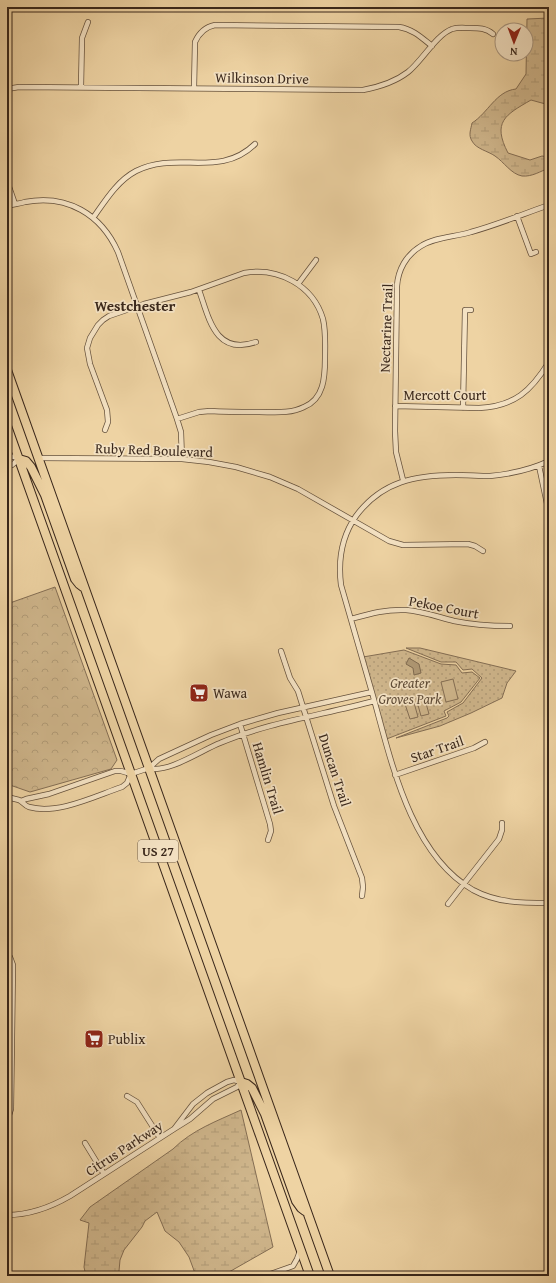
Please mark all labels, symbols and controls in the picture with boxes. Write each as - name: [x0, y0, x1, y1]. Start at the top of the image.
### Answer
- north arrow: [494, 22, 534, 62]
- text: N: [509, 44, 518, 60]
- street label: Wilkinson Drive: [215, 67, 309, 89]
- street label: Nectarine Trail: [374, 283, 398, 373]
- district label: Westchester: [95, 295, 176, 316]
- street label: Mercott Court: [404, 385, 487, 405]
- street label: Ruby Red Boulevard: [95, 438, 214, 462]
- street label: Pekoe Court: [407, 590, 481, 624]
- park label: Greater Groves Park: [379, 673, 442, 709]
- supermarket icon: Wawa: [188, 682, 210, 704]
- place label: Wawa: [213, 683, 247, 703]
- street label: Duncan Trail: [314, 731, 356, 809]
- street label: Star Trail: [408, 731, 466, 767]
- street label: Hamlin Trail: [248, 740, 288, 816]
- road number: US 27: [138, 840, 178, 862]
- supermarket icon: Publix: [83, 1028, 105, 1050]
- place label: Publix: [108, 1029, 146, 1049]
- street label: Citrus Parkway: [81, 1115, 167, 1181]

